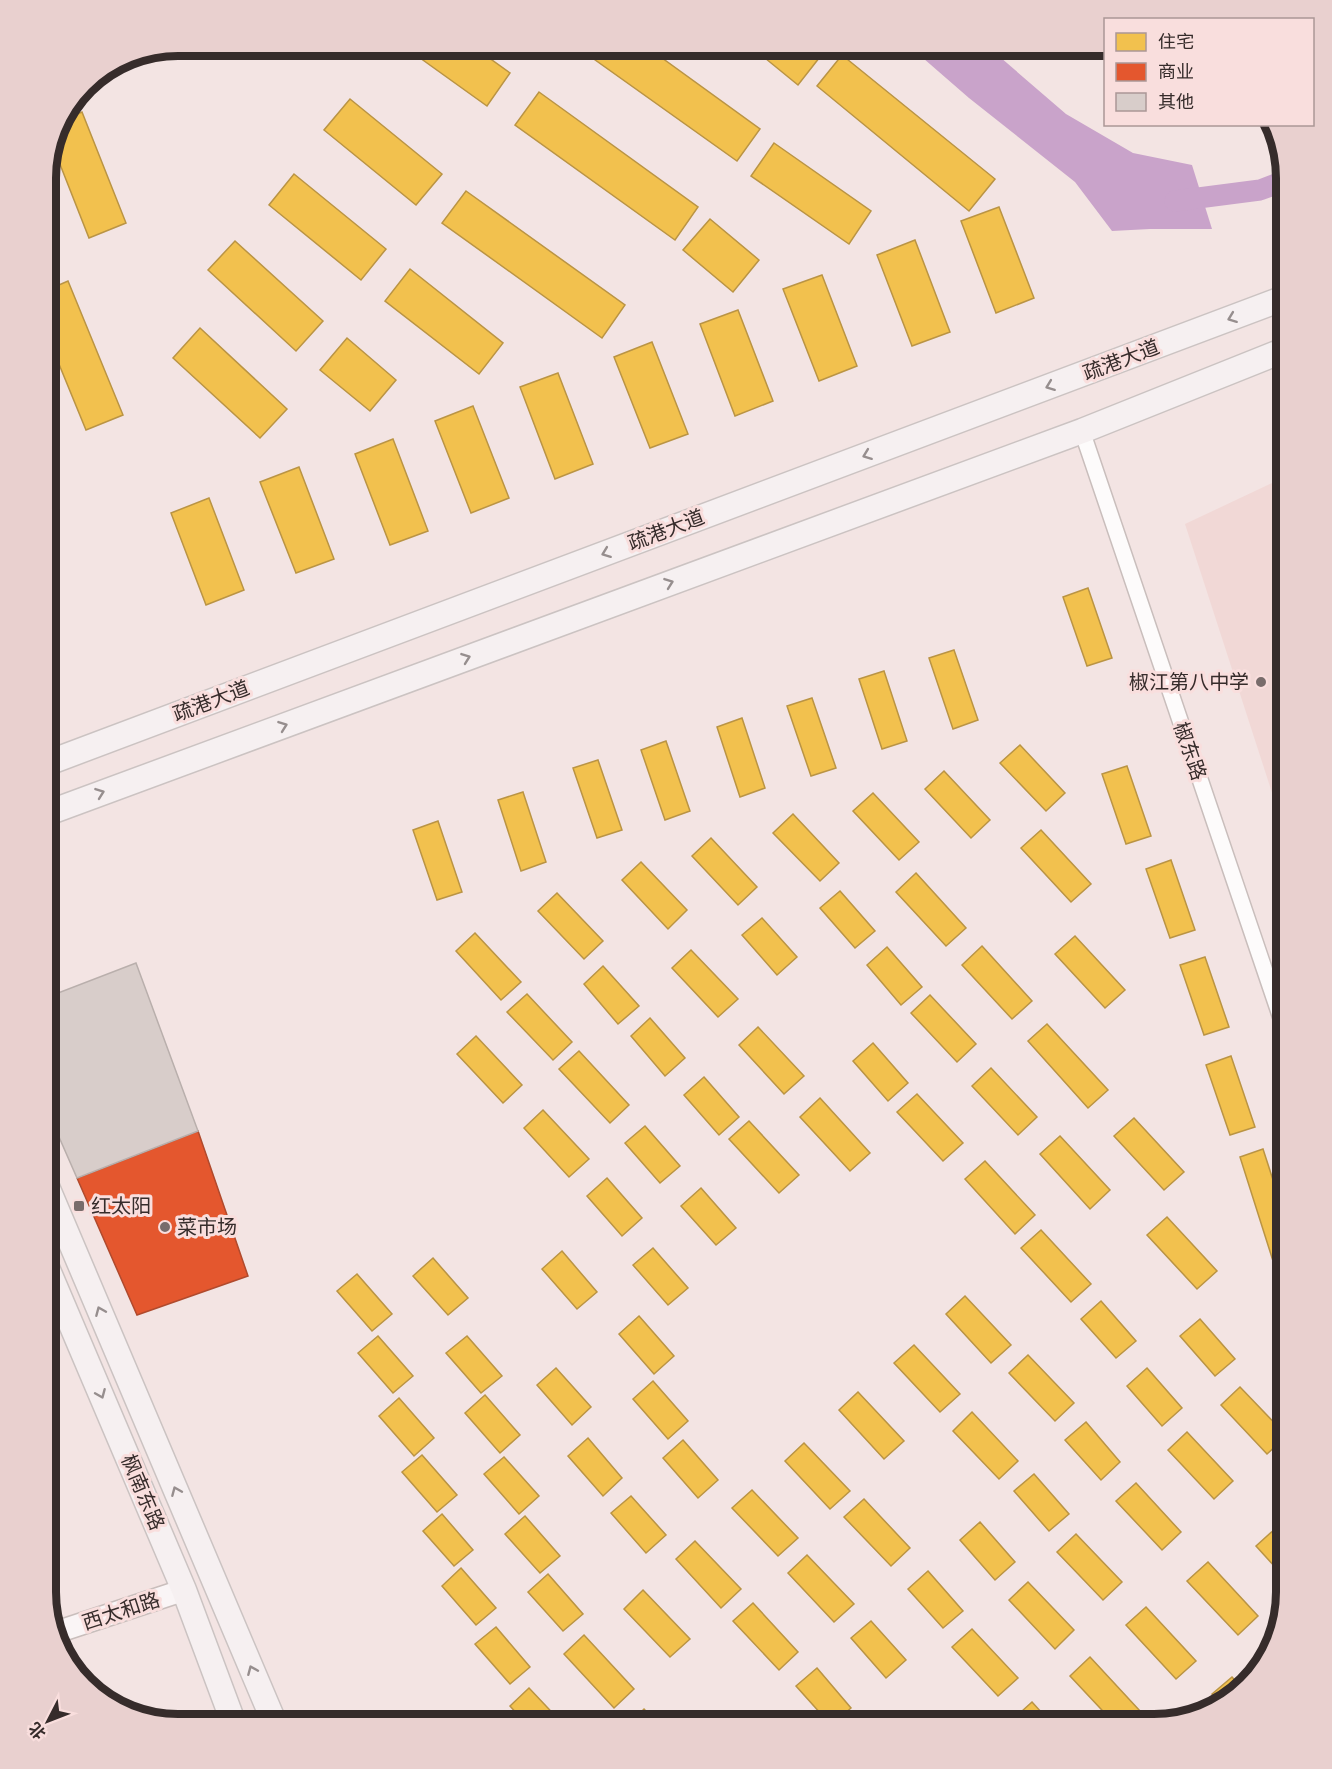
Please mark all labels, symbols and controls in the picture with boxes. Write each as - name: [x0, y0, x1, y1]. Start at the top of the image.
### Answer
- legend: [1104, 18, 1314, 126]
- text: 住宅: [1158, 29, 1194, 54]
- text: 商业: [1158, 59, 1194, 84]
- text: 其他: [1158, 89, 1194, 114]
- one-way arrow: [1227, 310, 1238, 323]
- street label: 疏港大道: [1079, 333, 1163, 386]
- one-way arrow: [1045, 379, 1056, 392]
- one-way arrow: [862, 448, 873, 460]
- street label: 疏港大道: [624, 503, 708, 556]
- one-way arrow: [601, 546, 612, 558]
- one-way arrow: [663, 578, 673, 591]
- one-way arrow: [460, 653, 471, 666]
- place label: 椒江第八中学: [1129, 668, 1249, 695]
- street label: 疏港大道: [169, 674, 253, 727]
- marker: 椒江第八中学: [1254, 675, 1268, 689]
- street label: 椒东路: [1168, 718, 1213, 784]
- one-way arrow: [277, 720, 288, 733]
- one-way arrow: [94, 788, 105, 801]
- place label: 红太阳: [91, 1192, 151, 1219]
- marker: 红太阳: [72, 1199, 86, 1213]
- place label: 菜市场: [177, 1213, 237, 1240]
- marker: 菜市场: [158, 1220, 172, 1234]
- one-way arrow: [95, 1306, 107, 1317]
- one-way arrow: [94, 1388, 106, 1399]
- street label: 枫南东路: [115, 1450, 172, 1534]
- one-way arrow: [171, 1486, 183, 1497]
- street label: 西太和路: [79, 1585, 163, 1636]
- one-way arrow: [247, 1665, 259, 1676]
- north arrow: [18, 1691, 78, 1751]
- text: 北: [23, 1718, 50, 1744]

